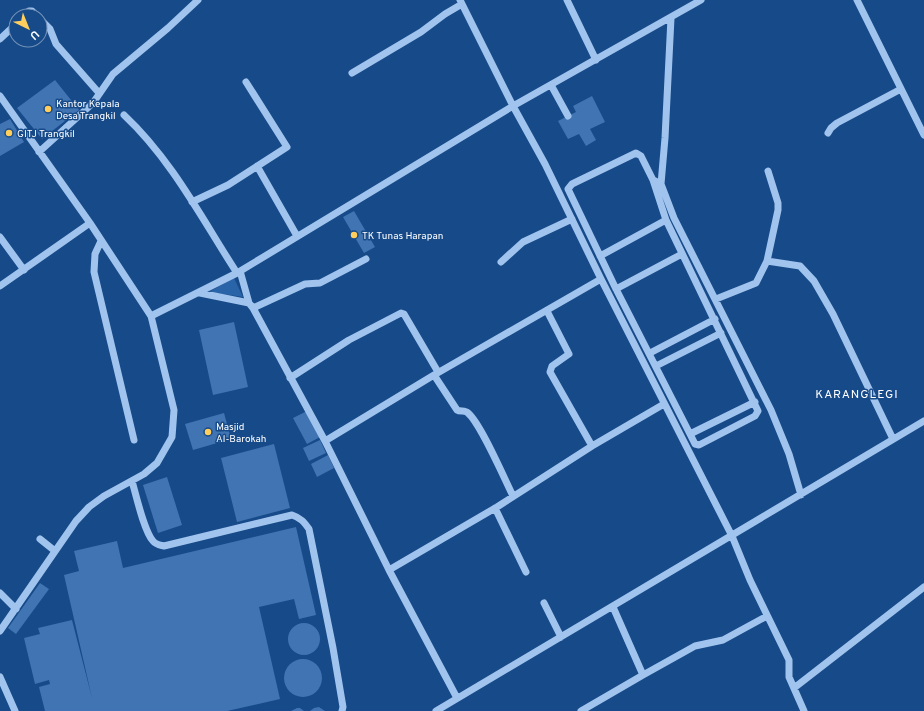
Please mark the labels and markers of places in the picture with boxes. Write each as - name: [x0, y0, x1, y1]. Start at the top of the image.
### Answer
- place label: Kantor Kepala Desa Trangkil: [56, 98, 120, 123]
- marker: Kantor Kepala Desa Trangkil: [43, 104, 53, 114]
- marker: GITJ Trangkil: [4, 128, 14, 138]
- place label: GITJ Trangkil: [17, 128, 75, 141]
- marker: TK Tunas Harapan: [349, 230, 359, 240]
- place label: TK Tunas Harapan: [362, 230, 443, 243]
- place label: Masjid Al-Barokah: [216, 421, 267, 446]
- marker: Masjid Al-Barokah: [203, 427, 213, 437]

